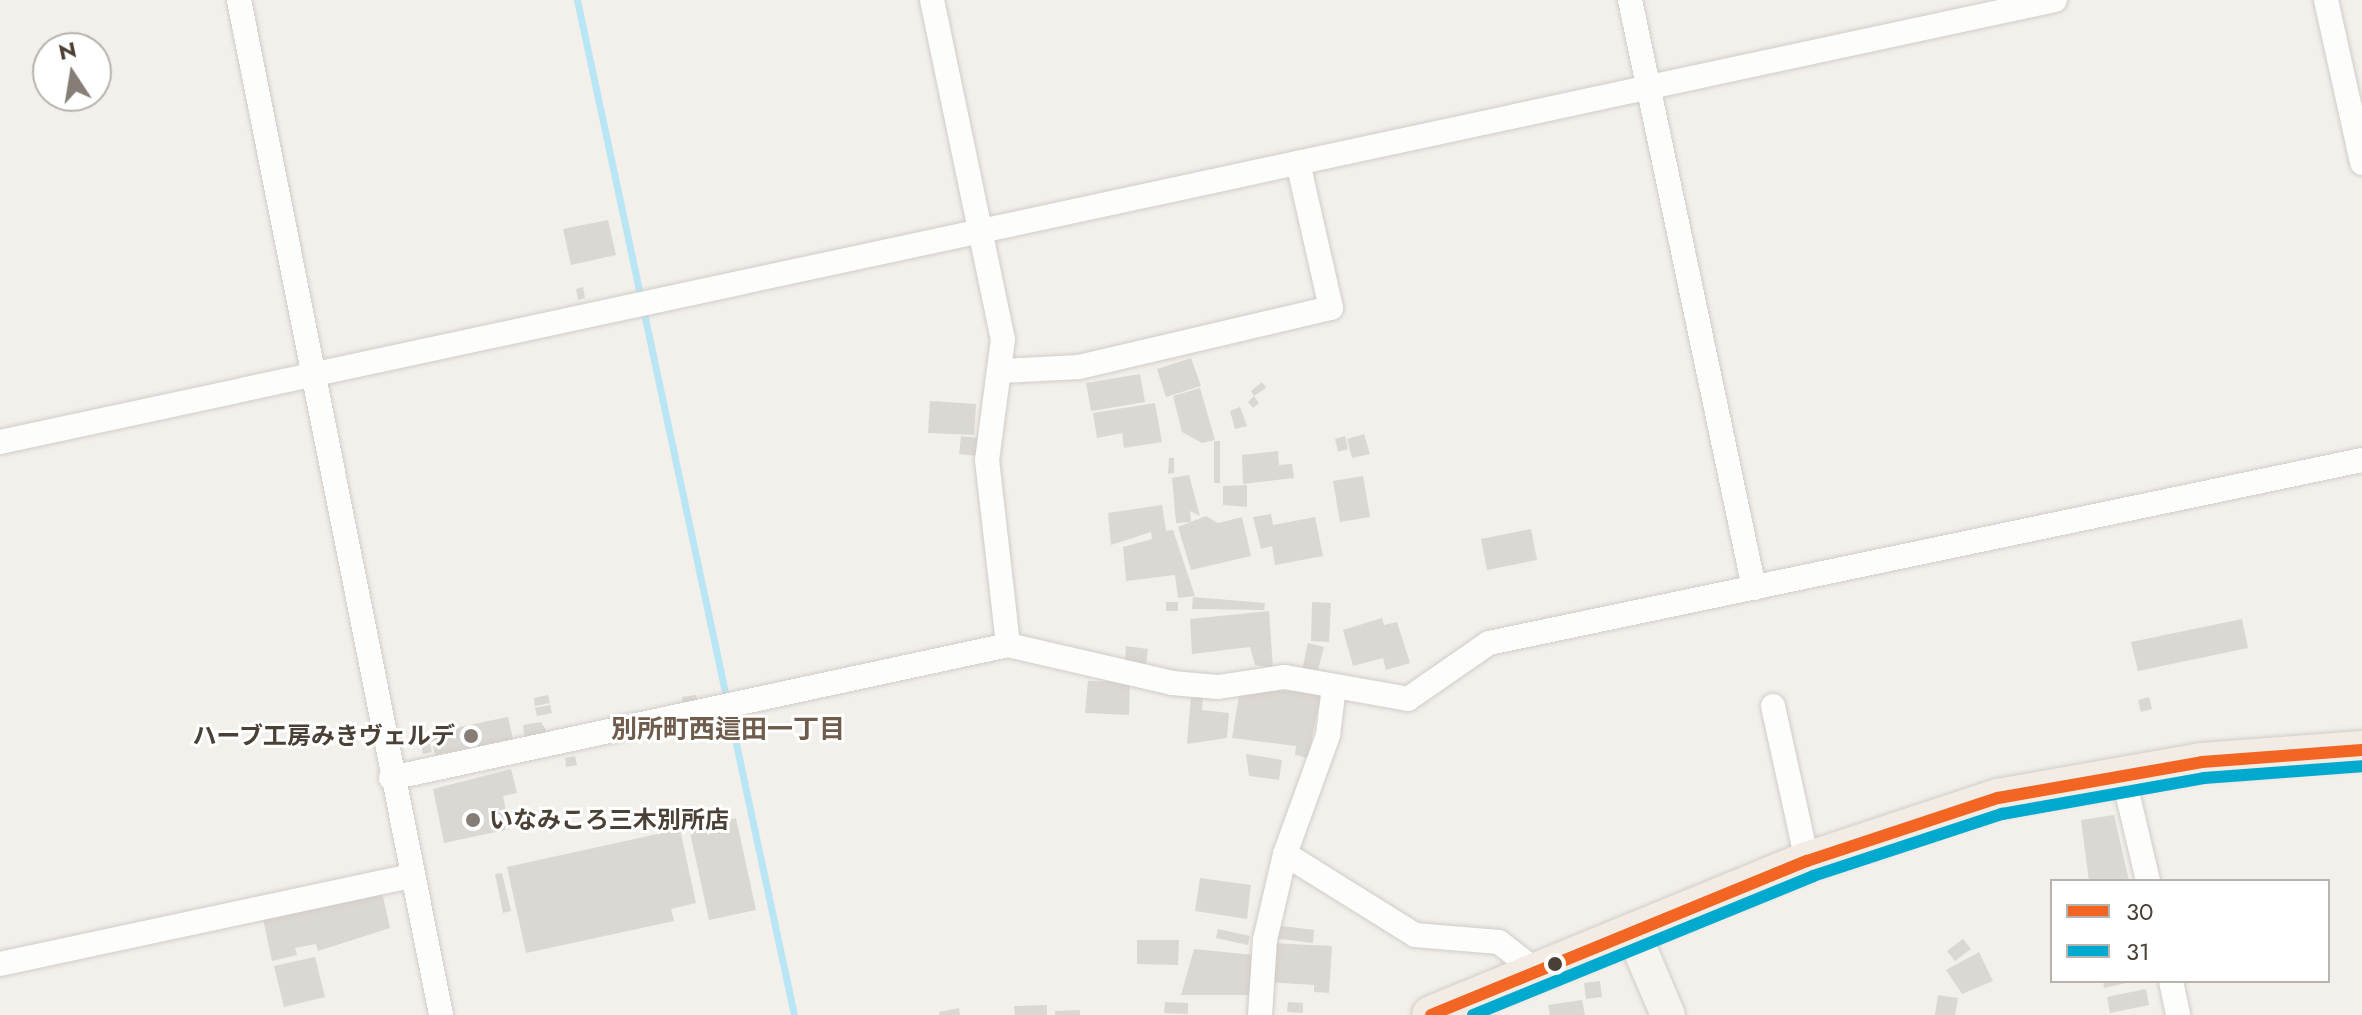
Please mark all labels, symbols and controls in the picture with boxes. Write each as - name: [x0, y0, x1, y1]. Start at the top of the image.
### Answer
- north arrow: [32, 32, 112, 112]
- text: N: [56, 33, 79, 68]
- district label: 別所町西這田一丁目: [611, 714, 845, 746]
- place label: ハーブ工房みきヴェルデ: [191, 722, 455, 750]
- marker: ハーブ工房みきヴェルデ: [462, 727, 480, 745]
- place label: いなみころ三木別所店: [489, 806, 729, 834]
- marker: いなみころ三木別所店: [464, 811, 482, 829]
- legend: [2050, 879, 2330, 983]
- text: 30: [2126, 894, 2154, 929]
- text: 31: [2126, 934, 2150, 969]
- unlabelled marker: [1547, 956, 1563, 972]

